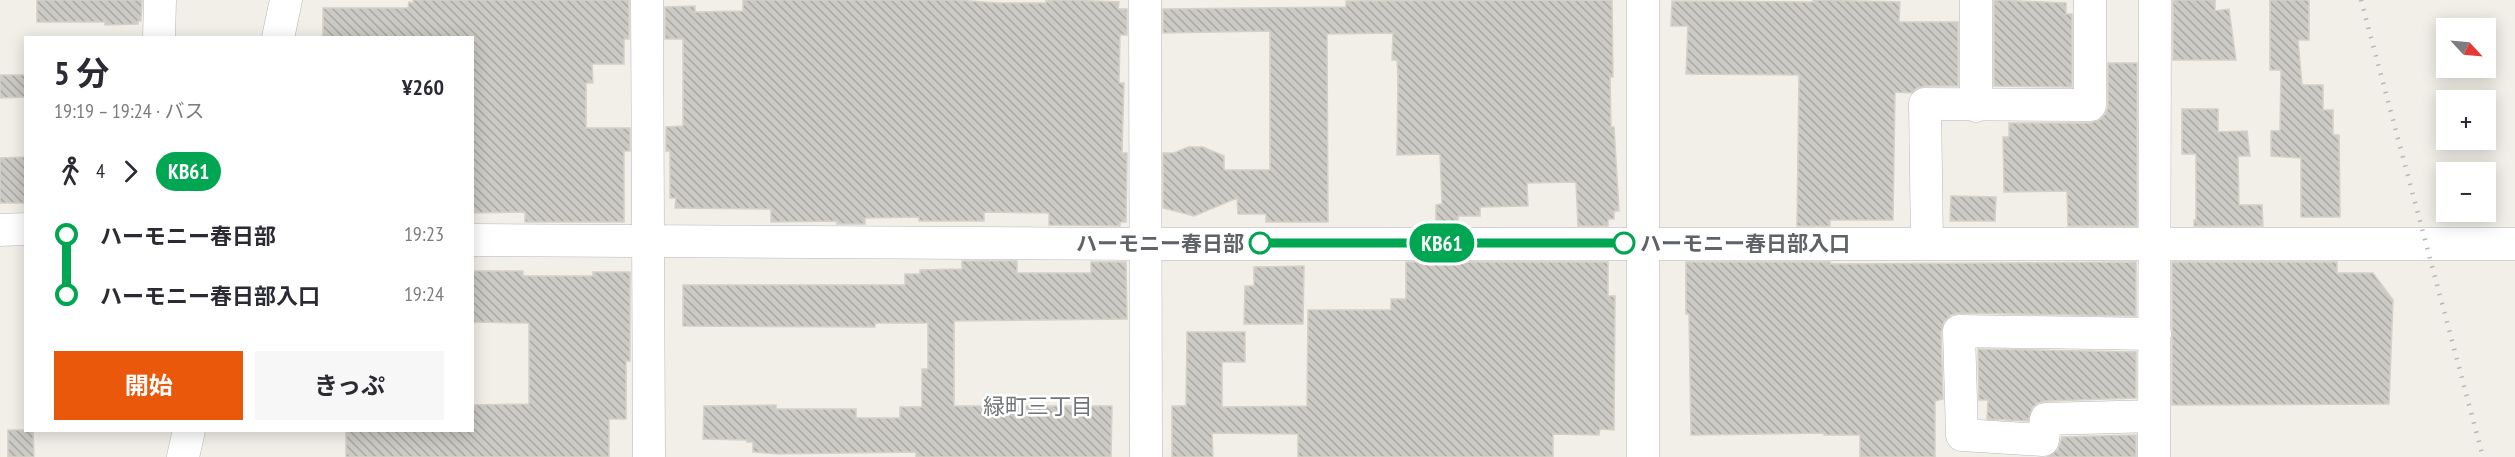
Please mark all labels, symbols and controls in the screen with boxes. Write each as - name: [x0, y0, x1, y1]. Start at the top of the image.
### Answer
- north arrow: [2436, 18, 2496, 78]
- map controls: [2436, 18, 2496, 222]
- text: 5 分: [54, 51, 110, 94]
- text: ¥260: [402, 73, 444, 101]
- button: +: [2436, 90, 2496, 150]
- text: 19:19 – 19:24 · バス: [54, 98, 205, 124]
- icon: walk: [54, 155, 87, 188]
- icon: forward: [114, 155, 147, 188]
- text: 4: [96, 158, 105, 184]
- text: KB61: [168, 158, 209, 185]
- button: −: [2436, 162, 2496, 222]
- text: 19:23: [404, 221, 444, 247]
- text: ハーモニー春日部: [100, 222, 276, 250]
- line badge: KB61: [1400, 224, 1484, 262]
- place label: ハーモニー春日部: [1076, 230, 1244, 257]
- text: KB61: [1421, 230, 1463, 257]
- place label: ハーモニー春日部入口: [1640, 230, 1850, 257]
- marker: ハーモニー春日部: [1249, 232, 1271, 254]
- marker: ハーモニー春日部入口: [1613, 232, 1635, 254]
- text: 19:24: [404, 281, 444, 307]
- text: ハーモニー春日部入口: [100, 282, 320, 310]
- button: 開始: [54, 351, 243, 420]
- button: きっぷ: [255, 351, 444, 420]
- district label: 緑町三丁目: [983, 392, 1093, 420]

